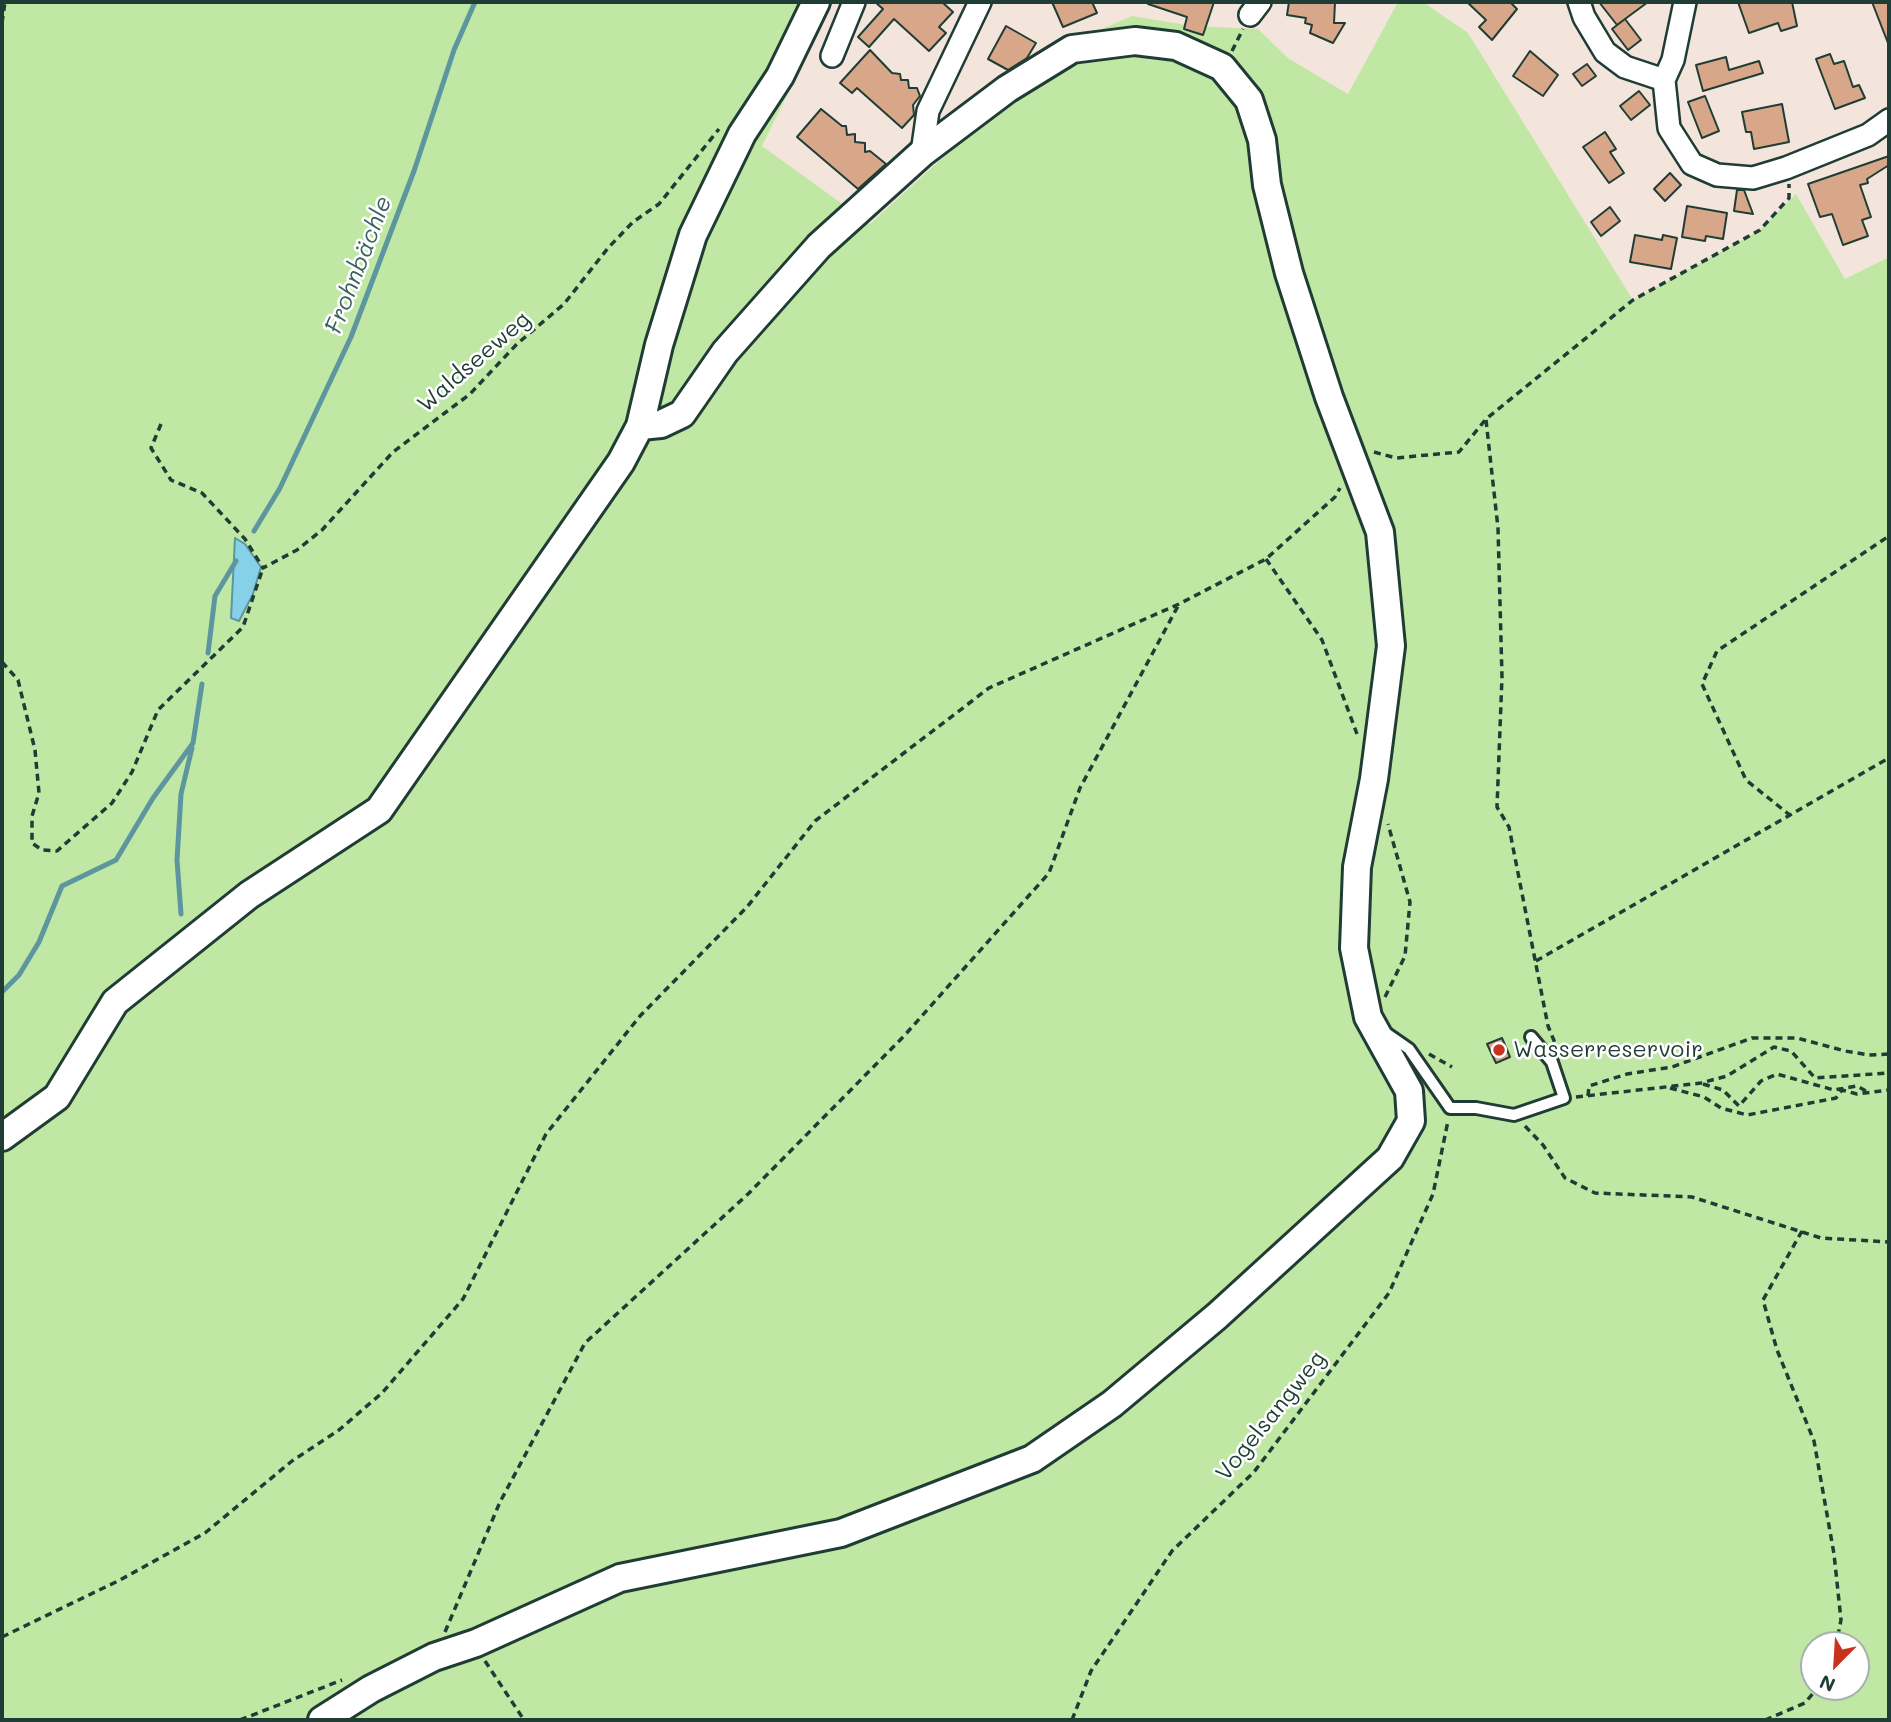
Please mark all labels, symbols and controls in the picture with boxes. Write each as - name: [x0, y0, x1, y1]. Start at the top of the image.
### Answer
- water label: Frohnbächle: [320, 192, 398, 338]
- street label: Waldseeweg: [412, 306, 536, 418]
- place label: Wasserreservoir: [1513, 1036, 1703, 1064]
- marker: Wasserreservoir: [1491, 1042, 1507, 1058]
- street label: Vogelsangweg: [1210, 1346, 1332, 1486]
- north arrow: [1800, 1631, 1870, 1701]
- text: N: [1815, 1669, 1839, 1698]

